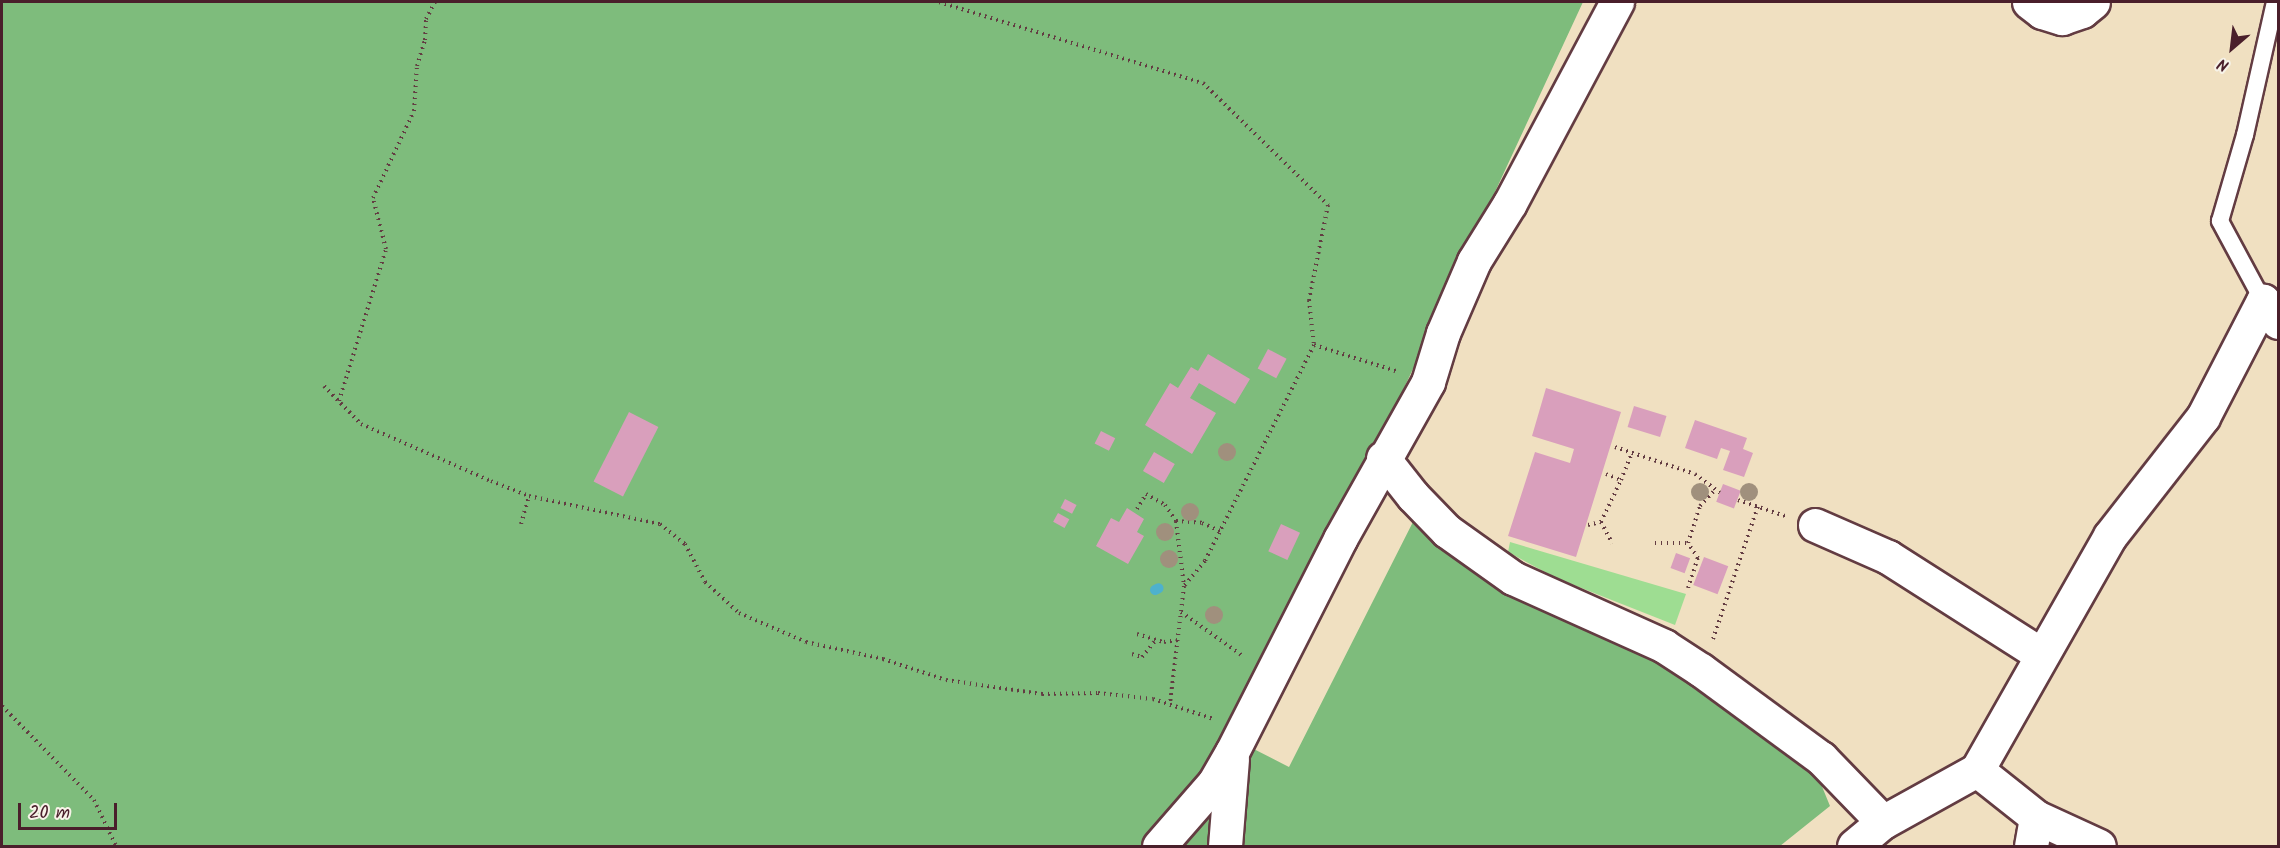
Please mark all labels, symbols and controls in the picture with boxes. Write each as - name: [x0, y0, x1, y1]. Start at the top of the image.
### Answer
- north arrow: [2202, 18, 2262, 78]
- text: N: [2213, 51, 2234, 78]
- scale bar: [21, 791, 120, 829]
- text: 20 m: [29, 799, 70, 828]

